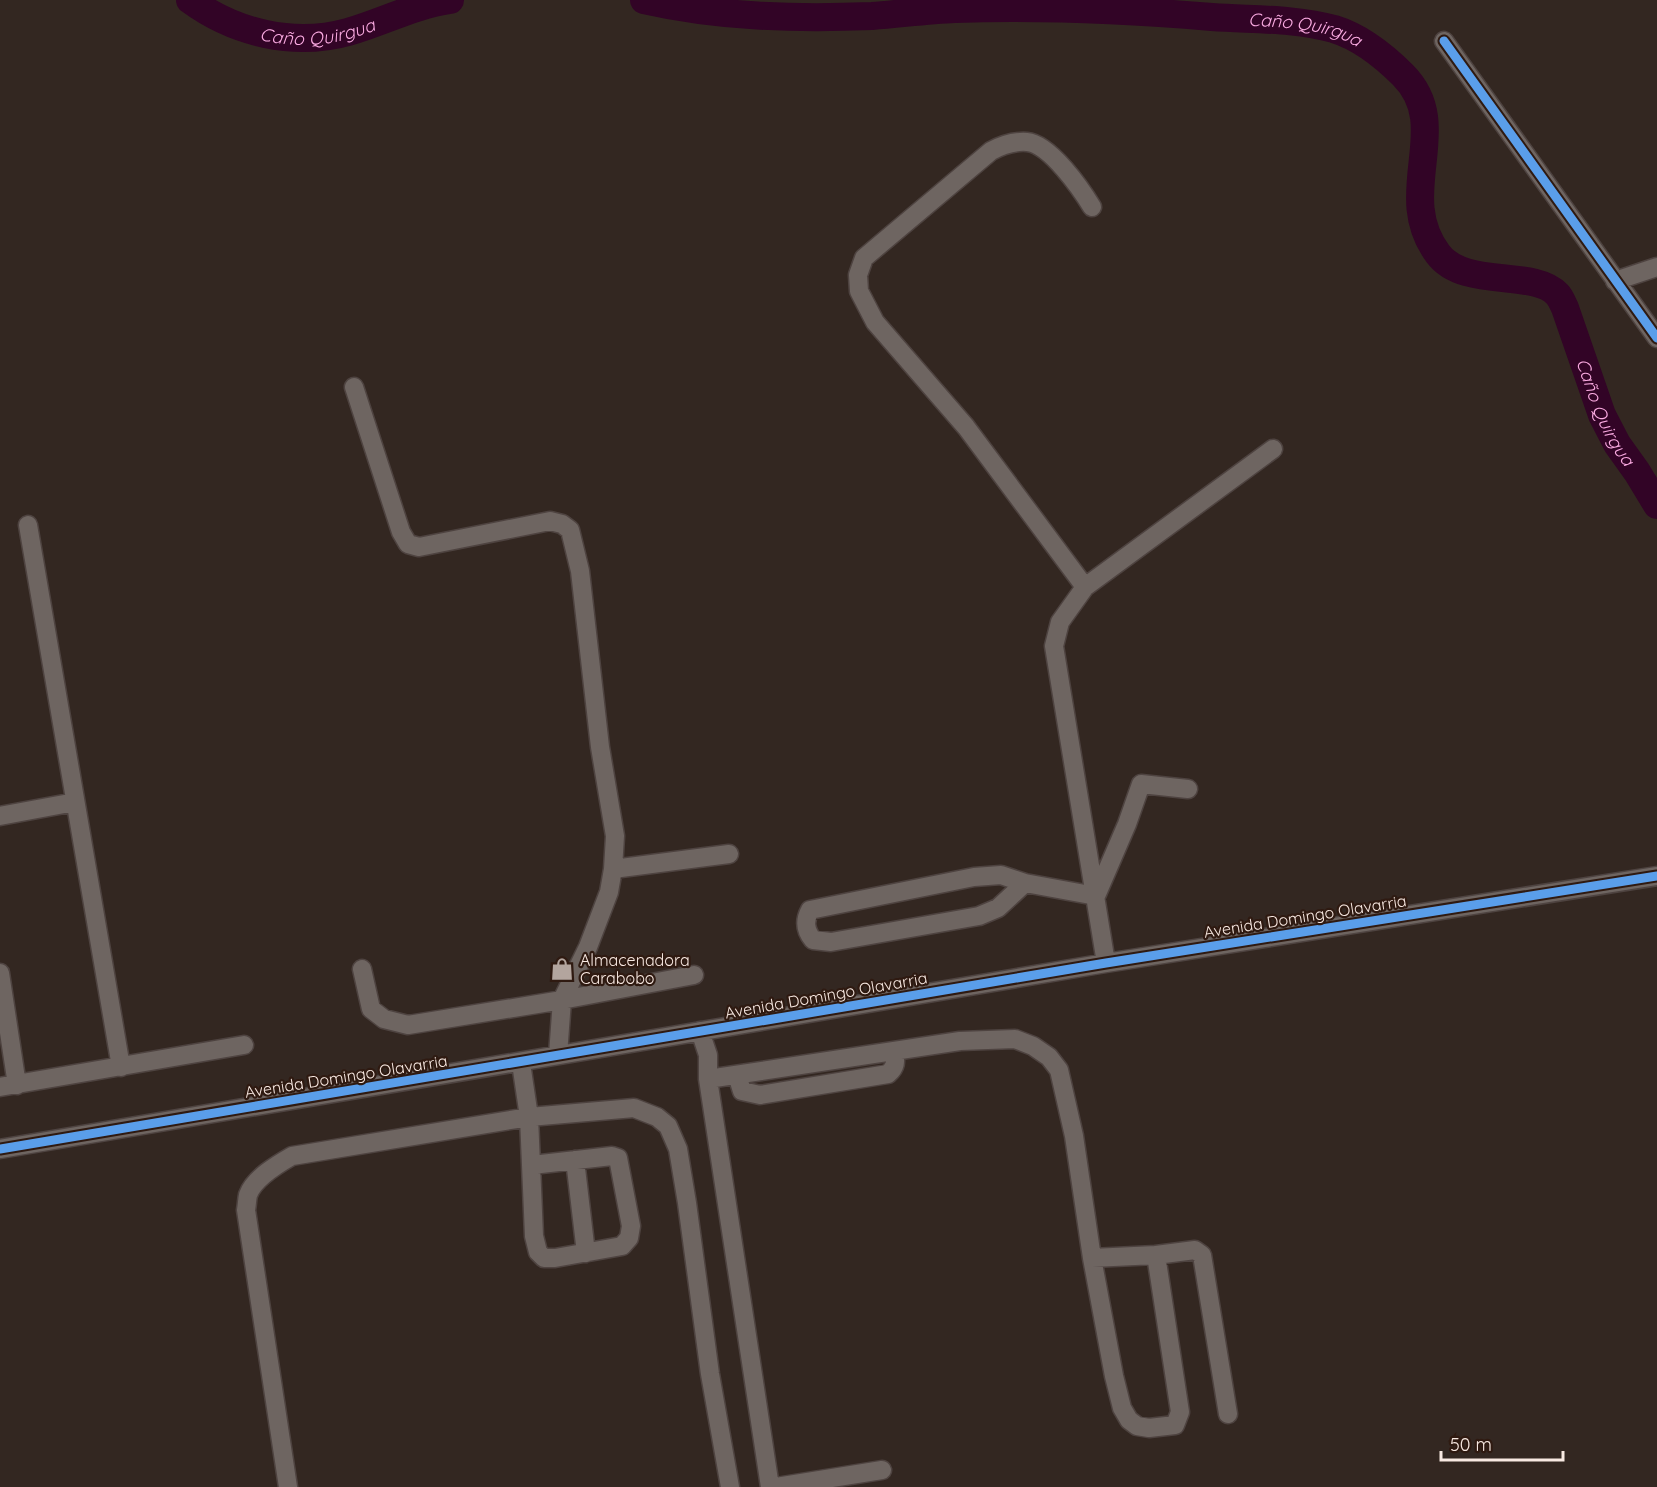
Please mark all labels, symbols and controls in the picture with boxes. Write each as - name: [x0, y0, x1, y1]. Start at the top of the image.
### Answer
- water label: Caño Quirgua: [1248, 7, 1367, 52]
- water label: Caño Quirgua: [258, 12, 379, 50]
- water label: Caño Quirgua: [1572, 355, 1641, 471]
- street label: Avenida Domingo Olavarria: [1202, 890, 1408, 942]
- place label: Almacenadora Carabobo: [580, 950, 690, 988]
- shop icon: Almacenadora Carabobo: [549, 956, 575, 982]
- street label: Avenida Domingo Olavarria: [723, 967, 929, 1023]
- street label: Avenida Domingo Olavarria: [243, 1050, 449, 1102]
- scale bar: [1441, 1424, 1562, 1462]
- text: 50 m: [1450, 1433, 1492, 1456]

